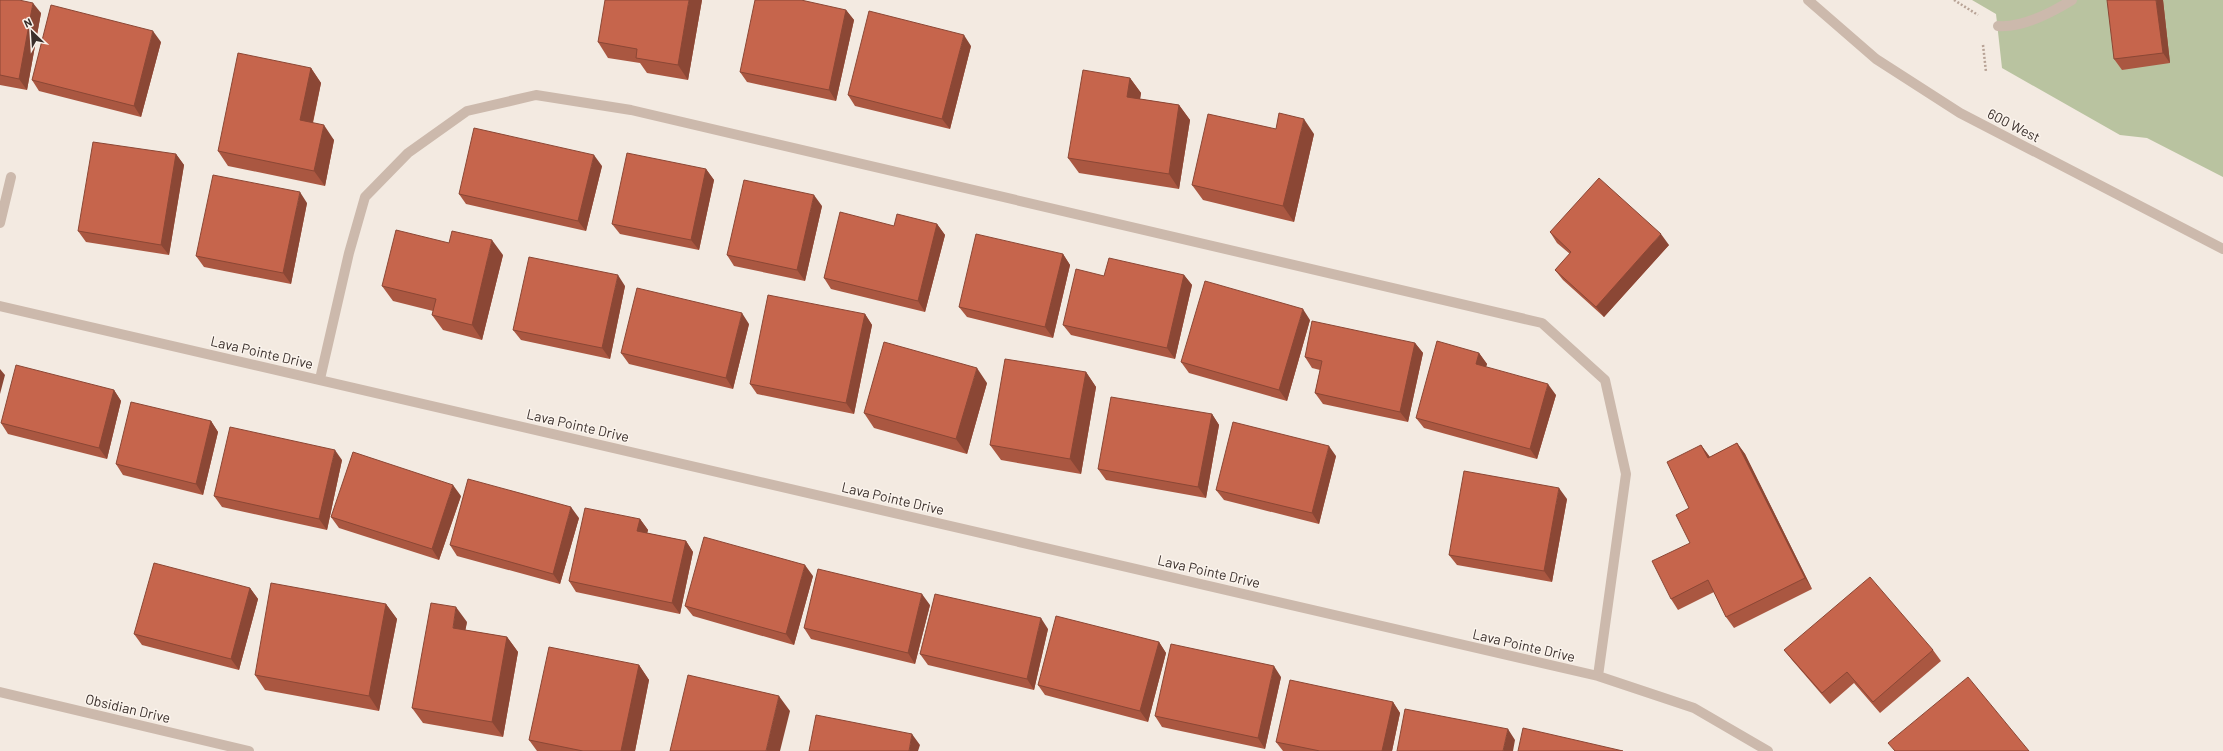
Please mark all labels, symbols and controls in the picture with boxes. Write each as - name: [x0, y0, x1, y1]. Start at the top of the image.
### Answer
- north arrow: [12, 12, 52, 52]
- text: N: [21, 15, 34, 30]
- street label: 600 West: [1985, 105, 2043, 145]
- street label: Lava Pointe Drive: [209, 332, 315, 372]
- street label: Lava Pointe Drive: [525, 405, 631, 445]
- street label: Lava Pointe Drive: [840, 478, 946, 518]
- street label: Lava Pointe Drive: [1156, 551, 1262, 591]
- street label: Lava Pointe Drive: [1471, 625, 1577, 665]
- street label: Obsidian Drive: [84, 690, 172, 726]

